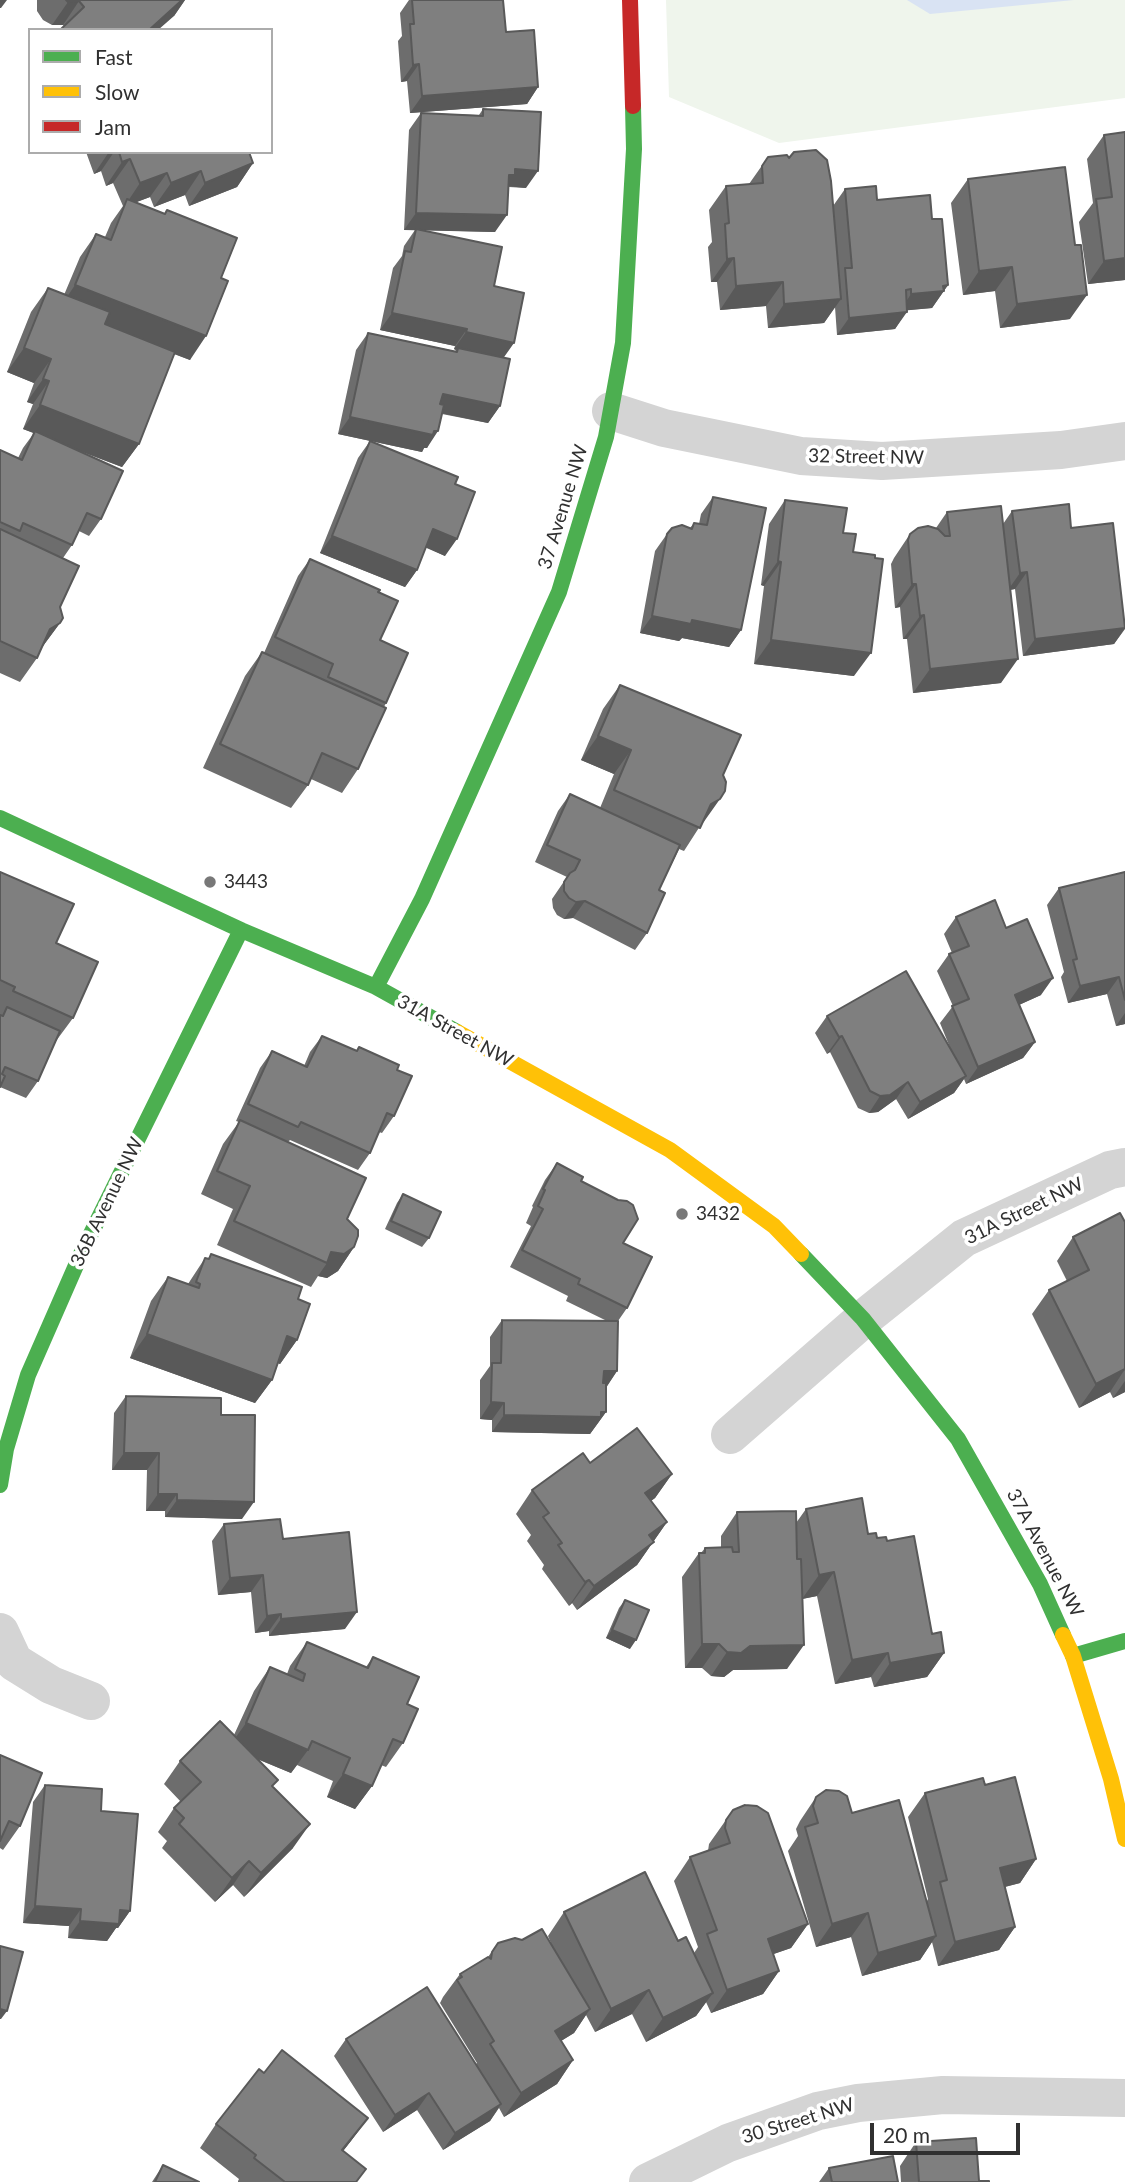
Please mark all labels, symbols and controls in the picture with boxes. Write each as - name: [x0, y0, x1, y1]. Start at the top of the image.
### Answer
- legend: [28, 28, 273, 154]
- text: Fast: [95, 44, 132, 69]
- text: Slow: [95, 79, 139, 104]
- text: Jam: [95, 114, 131, 139]
- street label: 37 Avenue NW: [533, 442, 593, 572]
- street label: 32 Street NW: [808, 445, 924, 469]
- place label: 3443: [224, 871, 268, 893]
- marker: 3443: [202, 874, 218, 890]
- street label: 31A Street NW: [393, 990, 517, 1072]
- street label: 36B Avenue NW: [66, 1134, 148, 1270]
- street label: 31A Street NW: [961, 1173, 1087, 1249]
- place label: 3432: [696, 1203, 740, 1225]
- marker: 3432: [674, 1206, 690, 1222]
- street label: 37A Avenue NW: [1002, 1485, 1088, 1621]
- street label: 30 Street NW: [739, 2093, 857, 2149]
- scale bar: [873, 2108, 1024, 2152]
- text: 20 m: [883, 2122, 930, 2147]

